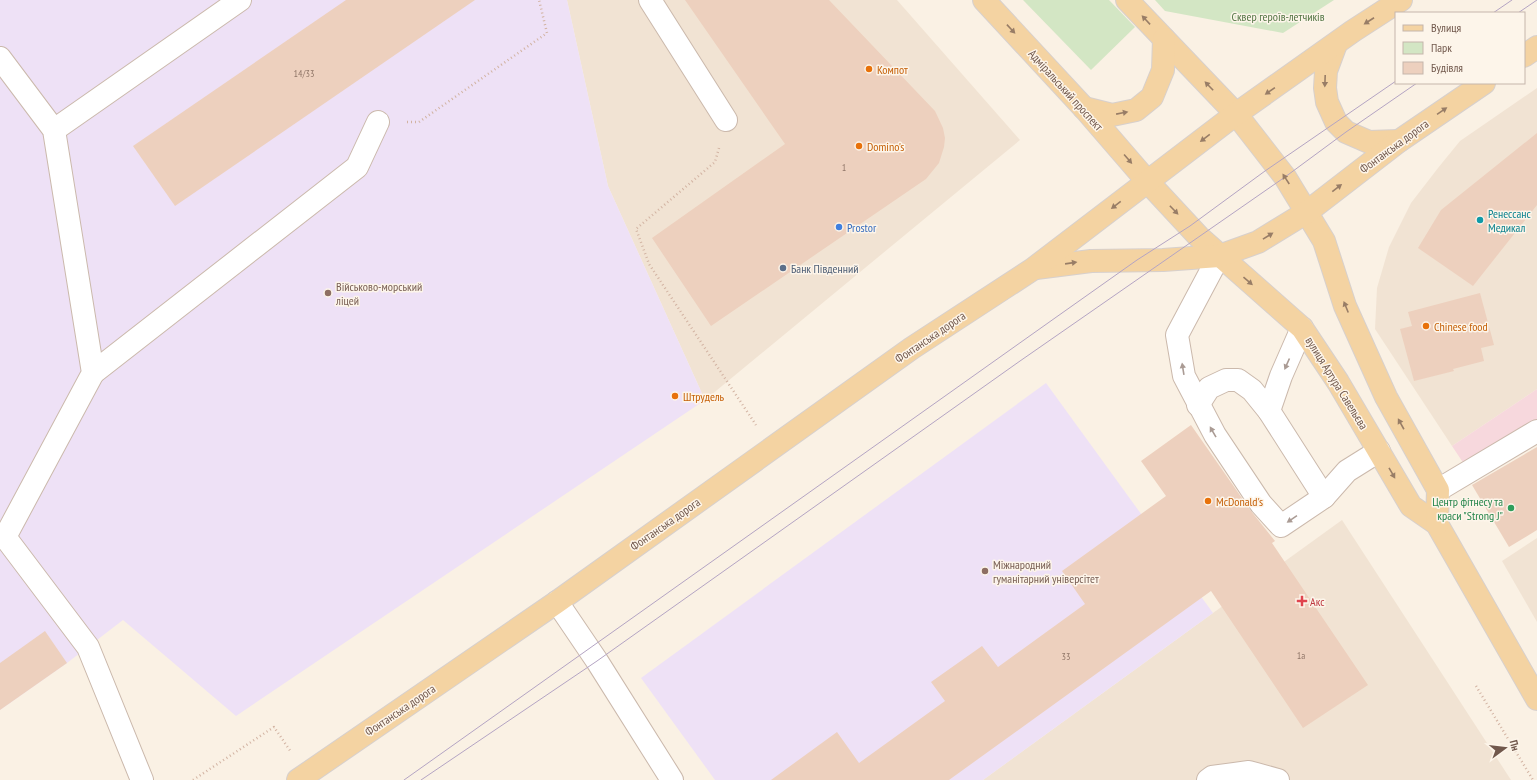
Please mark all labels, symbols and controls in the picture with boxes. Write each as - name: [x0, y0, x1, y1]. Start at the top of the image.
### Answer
- park label: Сквер героїв-летчиків: [1231, 9, 1325, 24]
- legend: [1395, 12, 1525, 84]
- one-way arrow: [1141, 14, 1150, 25]
- one-way arrow: [1364, 17, 1374, 25]
- text: Вулиця: [1431, 20, 1461, 35]
- one-way arrow: [1006, 24, 1016, 34]
- text: Парк: [1431, 40, 1452, 55]
- street label: Адміральський проспект: [1026, 46, 1106, 134]
- text: Будівля: [1431, 60, 1463, 75]
- place label: Компот: [877, 62, 908, 77]
- marker: Компот: [864, 64, 874, 74]
- house number: 14/33: [294, 67, 314, 80]
- one-way arrow: [1322, 75, 1329, 87]
- one-way arrow: [1204, 81, 1214, 91]
- one-way arrow: [1265, 87, 1275, 95]
- one-way arrow: [1437, 107, 1448, 115]
- one-way arrow: [1116, 109, 1128, 115]
- street label: Фонтанська дорога: [1356, 116, 1432, 176]
- one-way arrow: [1200, 133, 1211, 142]
- place label: Domino's: [867, 139, 904, 154]
- marker: Domino's: [854, 141, 864, 151]
- one-way arrow: [1123, 154, 1132, 164]
- house number: 1: [842, 161, 846, 174]
- one-way arrow: [1282, 174, 1290, 184]
- one-way arrow: [1332, 184, 1343, 192]
- one-way arrow: [1111, 201, 1122, 210]
- one-way arrow: [1169, 205, 1178, 214]
- place label: Ренессанс Медикал: [1488, 206, 1531, 235]
- marker: Ренессанс Медикал: [1475, 215, 1485, 225]
- place label: Prostor: [847, 220, 877, 235]
- marker: Prostor: [834, 222, 844, 232]
- one-way arrow: [1263, 232, 1273, 240]
- one-way arrow: [1065, 260, 1077, 266]
- place label: Банк Південний: [791, 261, 858, 276]
- marker: Банк Південний: [778, 263, 788, 273]
- one-way arrow: [1243, 277, 1253, 286]
- place label: Військово-морський ліцей: [335, 279, 422, 308]
- marker: Військово-морський ліцей: [323, 288, 333, 298]
- one-way arrow: [1342, 300, 1348, 312]
- street label: Фонтанська дорога: [892, 308, 968, 366]
- place label: Chinese food: [1434, 319, 1488, 334]
- marker: Chinese food: [1421, 321, 1431, 331]
- street label: вулиця Артура Савельєва: [1302, 334, 1372, 432]
- one-way arrow: [1283, 358, 1290, 370]
- one-way arrow: [1180, 363, 1186, 375]
- place label: Штрудель: [683, 389, 725, 404]
- marker: Штрудель: [670, 391, 680, 401]
- one-way arrow: [1398, 418, 1405, 430]
- one-way arrow: [1210, 426, 1217, 437]
- one-way arrow: [1388, 467, 1395, 479]
- street label: Фонтанська дорога: [627, 494, 703, 554]
- place label: McDonald's: [1216, 494, 1263, 509]
- place label: Центр фітнесу та краси "Strong J": [1432, 494, 1503, 523]
- marker: McDonald's: [1203, 496, 1213, 506]
- marker: Центр фітнесу та краси "Strong J": [1506, 503, 1516, 513]
- one-way arrow: [1286, 515, 1297, 523]
- place label: Міжнародний гуманітарний універсітет: [993, 557, 1099, 586]
- marker: Міжнародний гуманітарний універсітет: [980, 566, 990, 576]
- place label: Акс: [1310, 594, 1325, 609]
- marker: Акс: [1297, 596, 1307, 606]
- house number: 1а: [1297, 649, 1305, 662]
- house number: 33: [1062, 650, 1071, 663]
- street label: Фонтанська дорога: [362, 681, 438, 739]
- north arrow: [1485, 728, 1525, 768]
- text: Пн: [1507, 738, 1523, 752]

